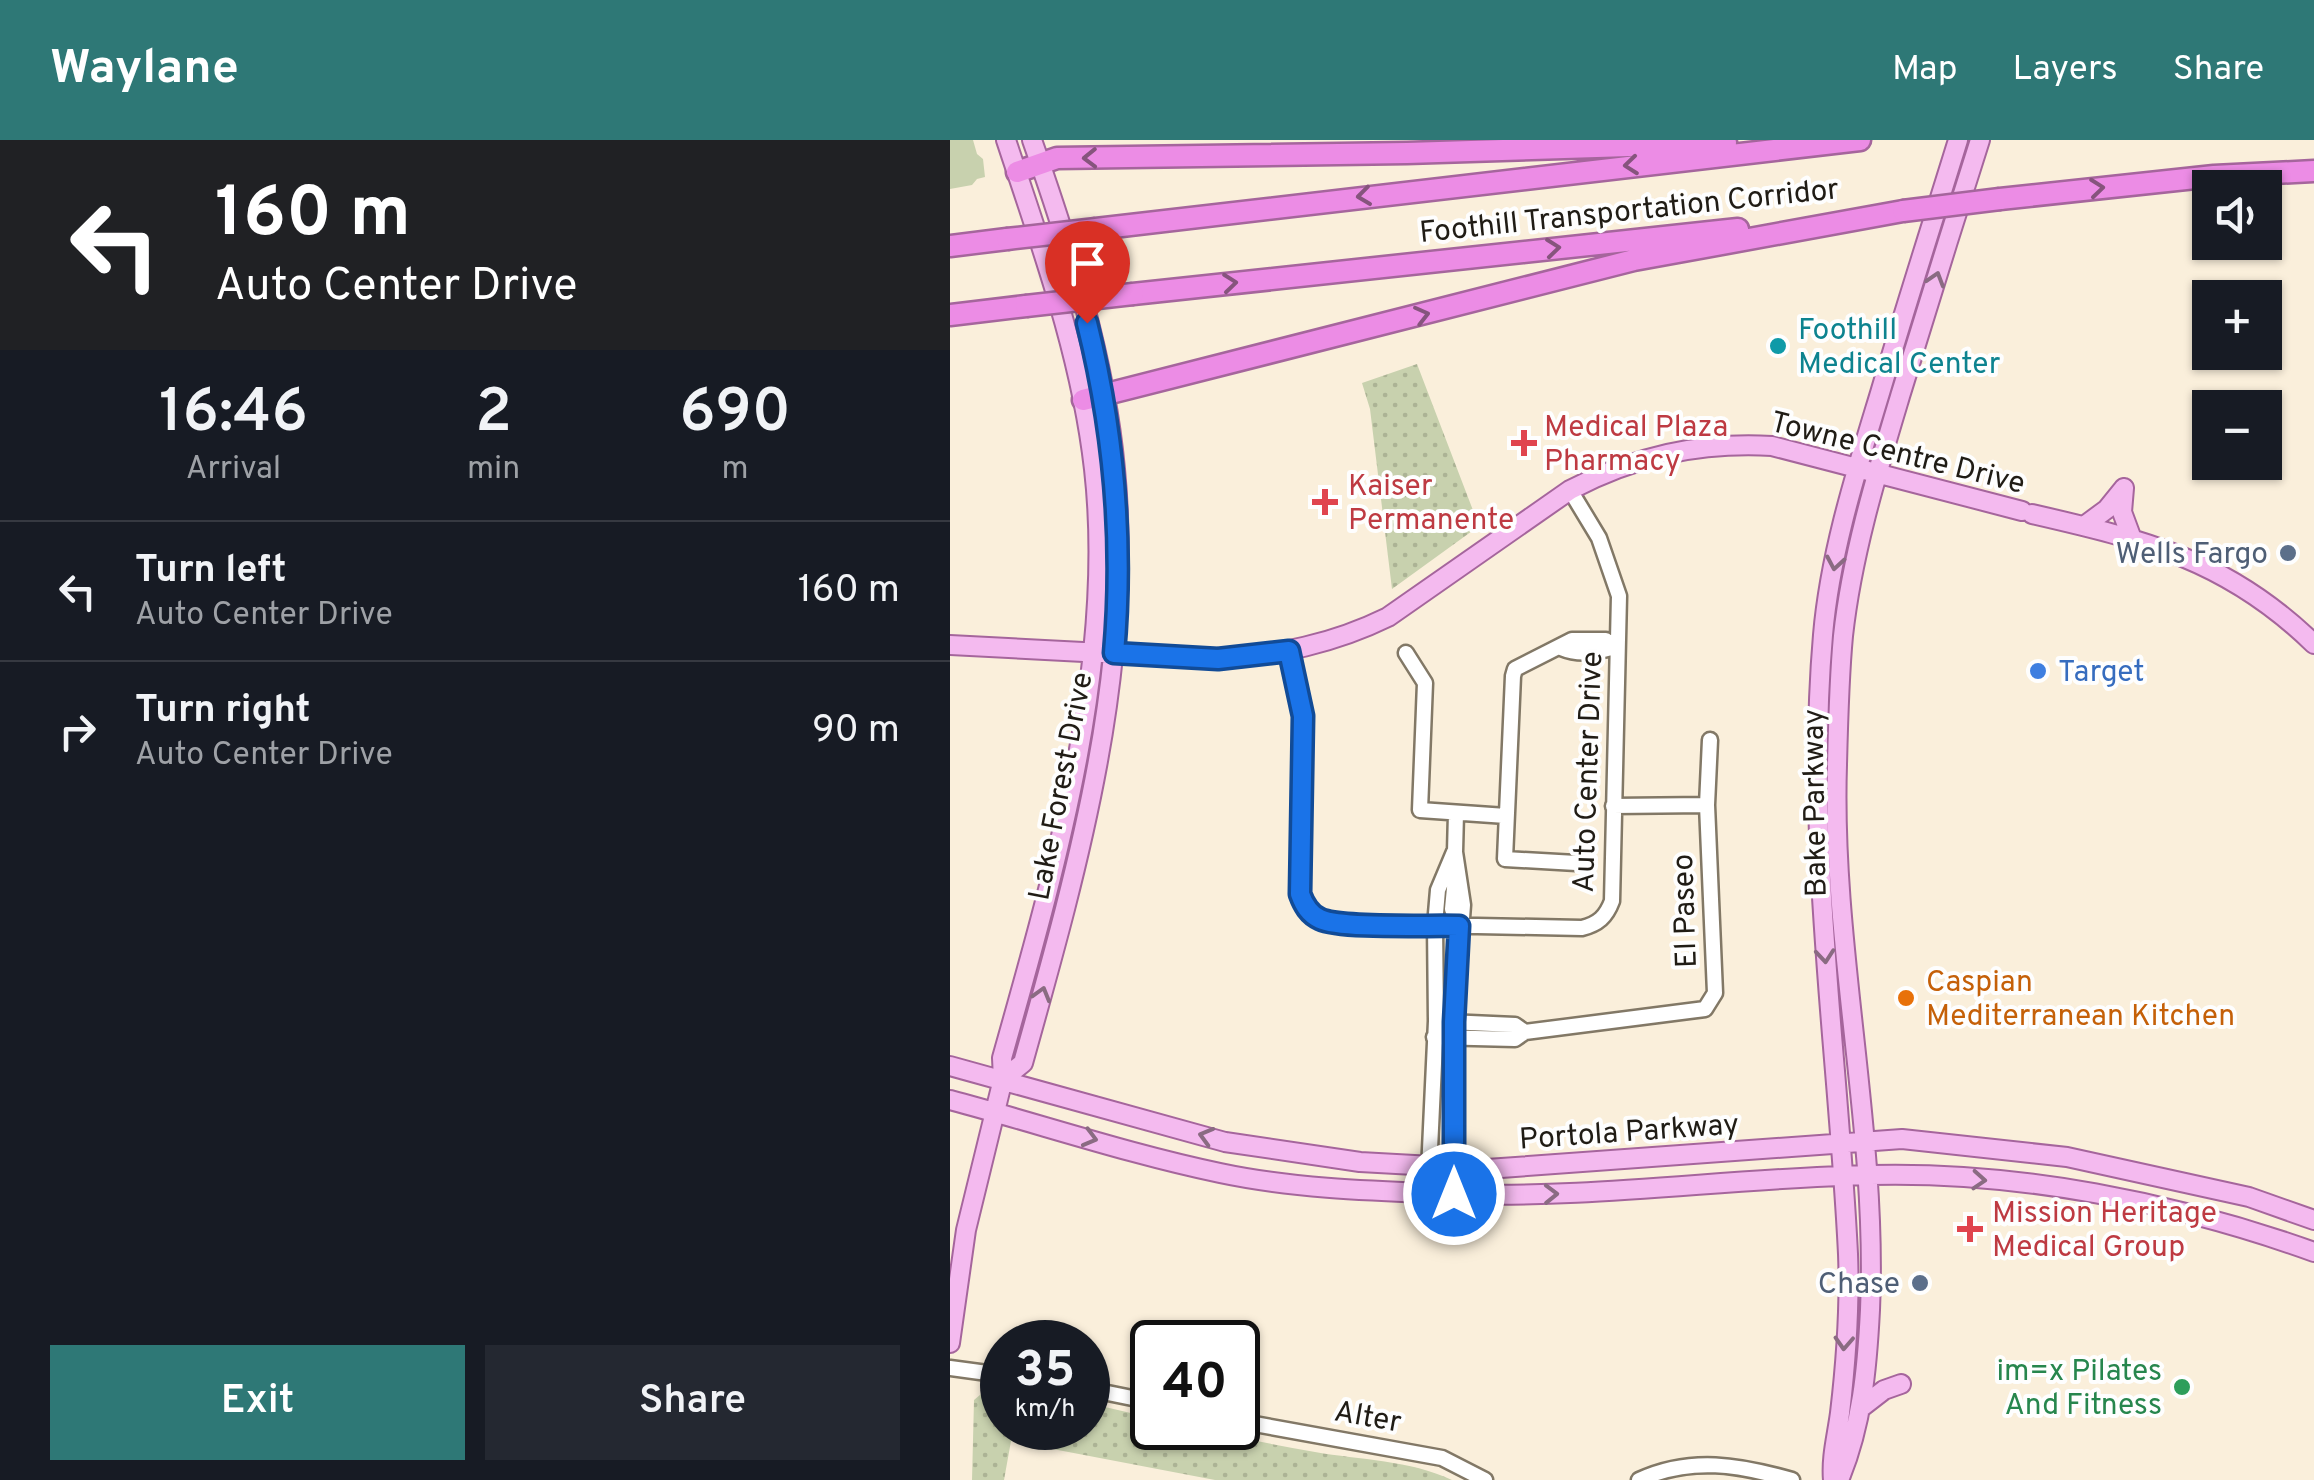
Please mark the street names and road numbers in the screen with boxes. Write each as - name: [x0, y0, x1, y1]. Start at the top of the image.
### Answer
- street label: Foothill Transportation Corridor: [1418, 172, 1841, 253]
- street label: Towne Centre Drive: [1766, 405, 2028, 504]
- street label: Auto Center Drive: [1567, 651, 1612, 893]
- street label: Lake Forest Drive: [1022, 669, 1103, 904]
- street label: Bake Parkway: [1796, 709, 1837, 897]
- street label: El Paseo: [1666, 853, 1707, 969]
- street label: Portola Parkway: [1518, 1107, 1740, 1160]
- street label: Alter: [1331, 1394, 1404, 1443]

